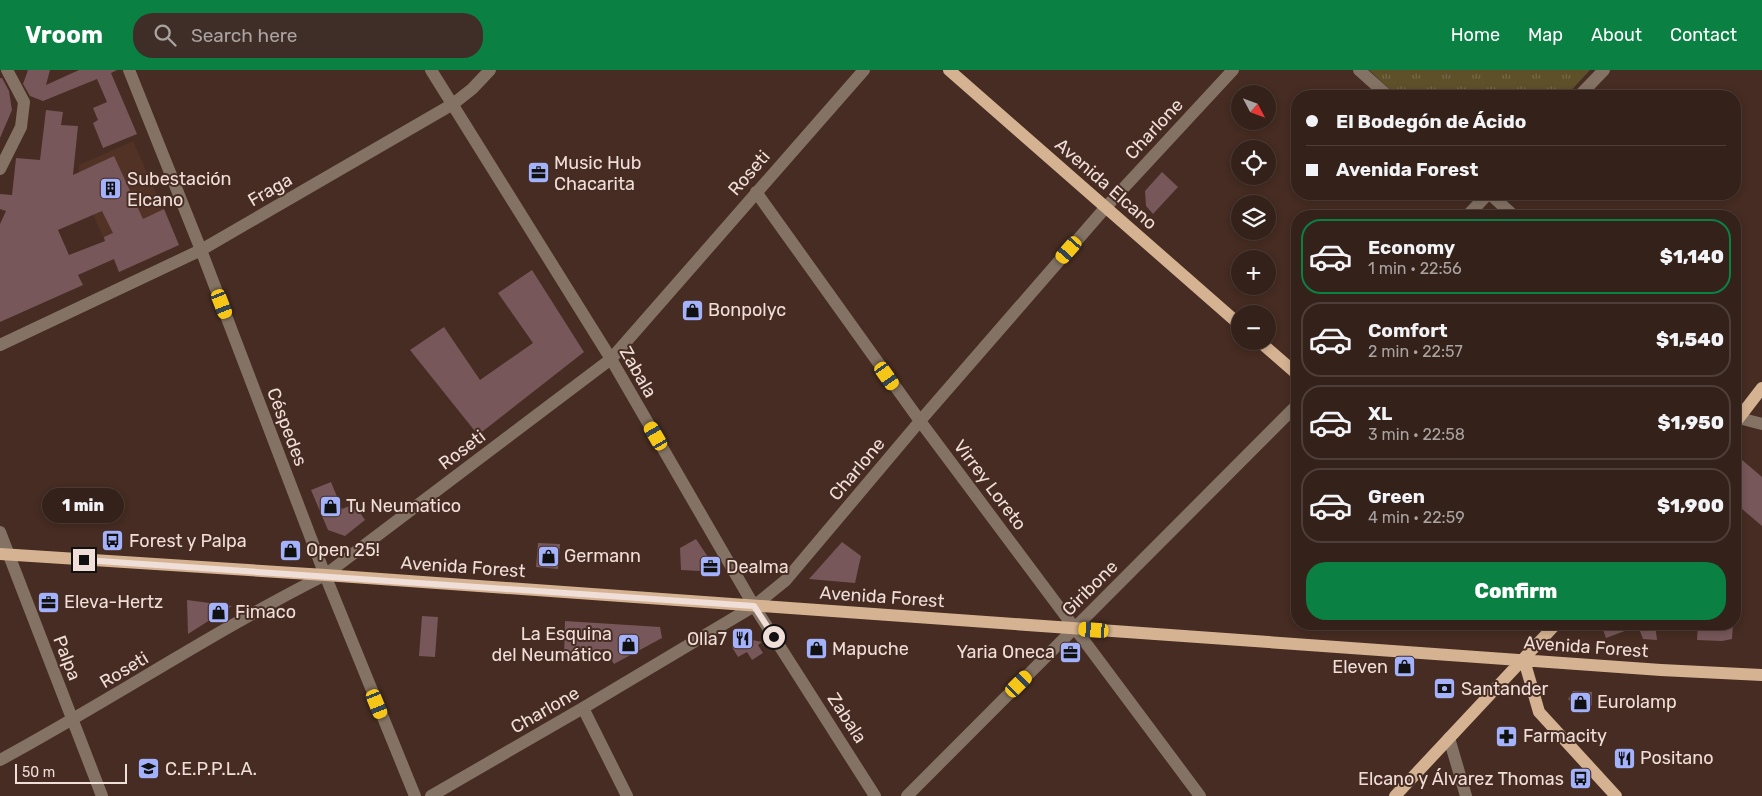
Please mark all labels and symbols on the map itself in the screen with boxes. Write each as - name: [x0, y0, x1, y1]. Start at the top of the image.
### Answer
- north arrow: [1231, 85, 1276, 130]
- street label: Charlone: [1120, 94, 1188, 164]
- street label: Avenida Elcano: [1051, 134, 1161, 234]
- street label: Roseti: [723, 146, 775, 200]
- place label: Music Hub Chacarita: [554, 152, 641, 195]
- office icon: Music Hub Chacarita: [526, 161, 550, 185]
- place label: Subestación Elcano: [127, 168, 232, 211]
- street label: Fraga: [244, 169, 296, 211]
- building icon: Subestación Elcano: [99, 177, 123, 201]
- car: [1053, 234, 1084, 266]
- car: [209, 287, 234, 321]
- shop icon: Bonpolyc: [680, 298, 704, 322]
- place label: Bonpolyc: [708, 299, 786, 321]
- street label: Zabala: [615, 342, 661, 402]
- car: [872, 359, 901, 393]
- street label: Céspedes: [262, 385, 312, 469]
- car: [642, 419, 669, 453]
- street label: Roseti: [434, 425, 490, 475]
- street label: Charlone: [824, 433, 890, 505]
- street label: Virrey Loreto: [949, 435, 1031, 535]
- callout: 1 min: [43, 488, 125, 522]
- shop icon: Tu Neumatico: [318, 494, 342, 518]
- place label: Tu Neumatico: [346, 495, 461, 517]
- bus stop icon: Forest y Palpa: [101, 529, 125, 553]
- place label: Forest y Palpa: [129, 530, 247, 552]
- shop icon: Open 25!: [278, 538, 302, 562]
- place label: Open 25!: [306, 539, 380, 561]
- shop icon: Germann: [536, 544, 560, 568]
- place label: Germann: [564, 545, 641, 567]
- route end: [73, 549, 95, 571]
- street label: Avenida Forest: [400, 552, 526, 582]
- office icon: Dealma: [698, 555, 722, 579]
- place label: Dealma: [726, 556, 789, 578]
- street label: Giribone: [1058, 556, 1122, 620]
- street label: Avenida Forest: [819, 582, 945, 612]
- office icon: Eleva-Hertz: [36, 590, 60, 614]
- place label: Eleva-Hertz: [64, 591, 163, 613]
- shop icon: Fimaco: [207, 600, 231, 624]
- place label: Fimaco: [235, 601, 296, 623]
- car: [1078, 621, 1109, 639]
- place label: La Esquina del Neumático: [491, 623, 612, 666]
- route start: [763, 626, 785, 648]
- restaurant icon: Olla7: [731, 627, 755, 651]
- place label: Olla7: [687, 628, 727, 650]
- street label: Palpa: [48, 632, 86, 684]
- shop icon: La Esquina del Neumático: [616, 632, 640, 656]
- street label: Avenida Forest: [1523, 632, 1649, 662]
- shop icon: Mapuche: [804, 637, 828, 661]
- place label: Mapuche: [832, 638, 909, 660]
- office icon: Yaria Oneca: [1059, 640, 1083, 664]
- place label: Yaria Oneca: [957, 641, 1055, 663]
- street label: Roseti: [96, 647, 152, 693]
- shop icon: Eleven: [1392, 655, 1416, 679]
- place label: Eleven: [1332, 656, 1388, 678]
- car: [1003, 668, 1034, 700]
- bank icon: Santander: [1433, 677, 1457, 701]
- place label: Santander: [1461, 678, 1549, 700]
- street label: Charlone: [507, 682, 583, 738]
- car: [364, 687, 389, 721]
- street label: Zabala: [823, 689, 871, 747]
- shop icon: Eurolamp: [1569, 690, 1593, 714]
- place label: Eurolamp: [1597, 691, 1677, 713]
- pharmacy icon: Farmacity: [1495, 724, 1519, 748]
- place label: Farmacity: [1523, 725, 1607, 747]
- restaurant icon: Positano: [1612, 746, 1636, 770]
- place label: Positano: [1640, 747, 1714, 769]
- school or university icon: C.E.P.P.L.A.: [137, 757, 161, 781]
- place label: C.E.P.P.L.A.: [165, 758, 257, 780]
- scale bar: [15, 761, 128, 784]
- bus stop icon: Elcano y Álvarez Thomas: [1568, 767, 1592, 791]
- place label: Elcano y Álvarez Thomas: [1358, 768, 1564, 790]

